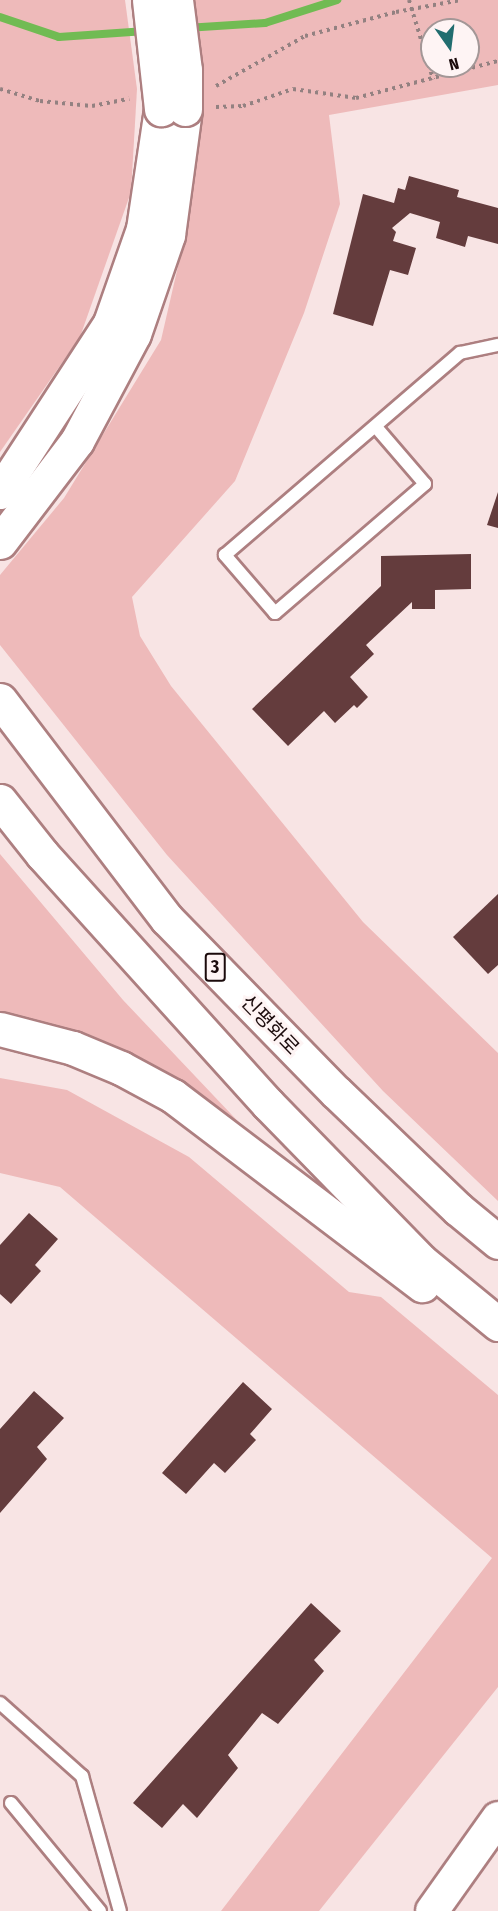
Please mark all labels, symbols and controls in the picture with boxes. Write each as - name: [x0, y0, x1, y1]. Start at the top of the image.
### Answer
- north arrow: [420, 18, 480, 78]
- text: N: [447, 54, 461, 74]
- road number: 3: [204, 952, 226, 982]
- street label: 신평화로: [236, 990, 304, 1060]

